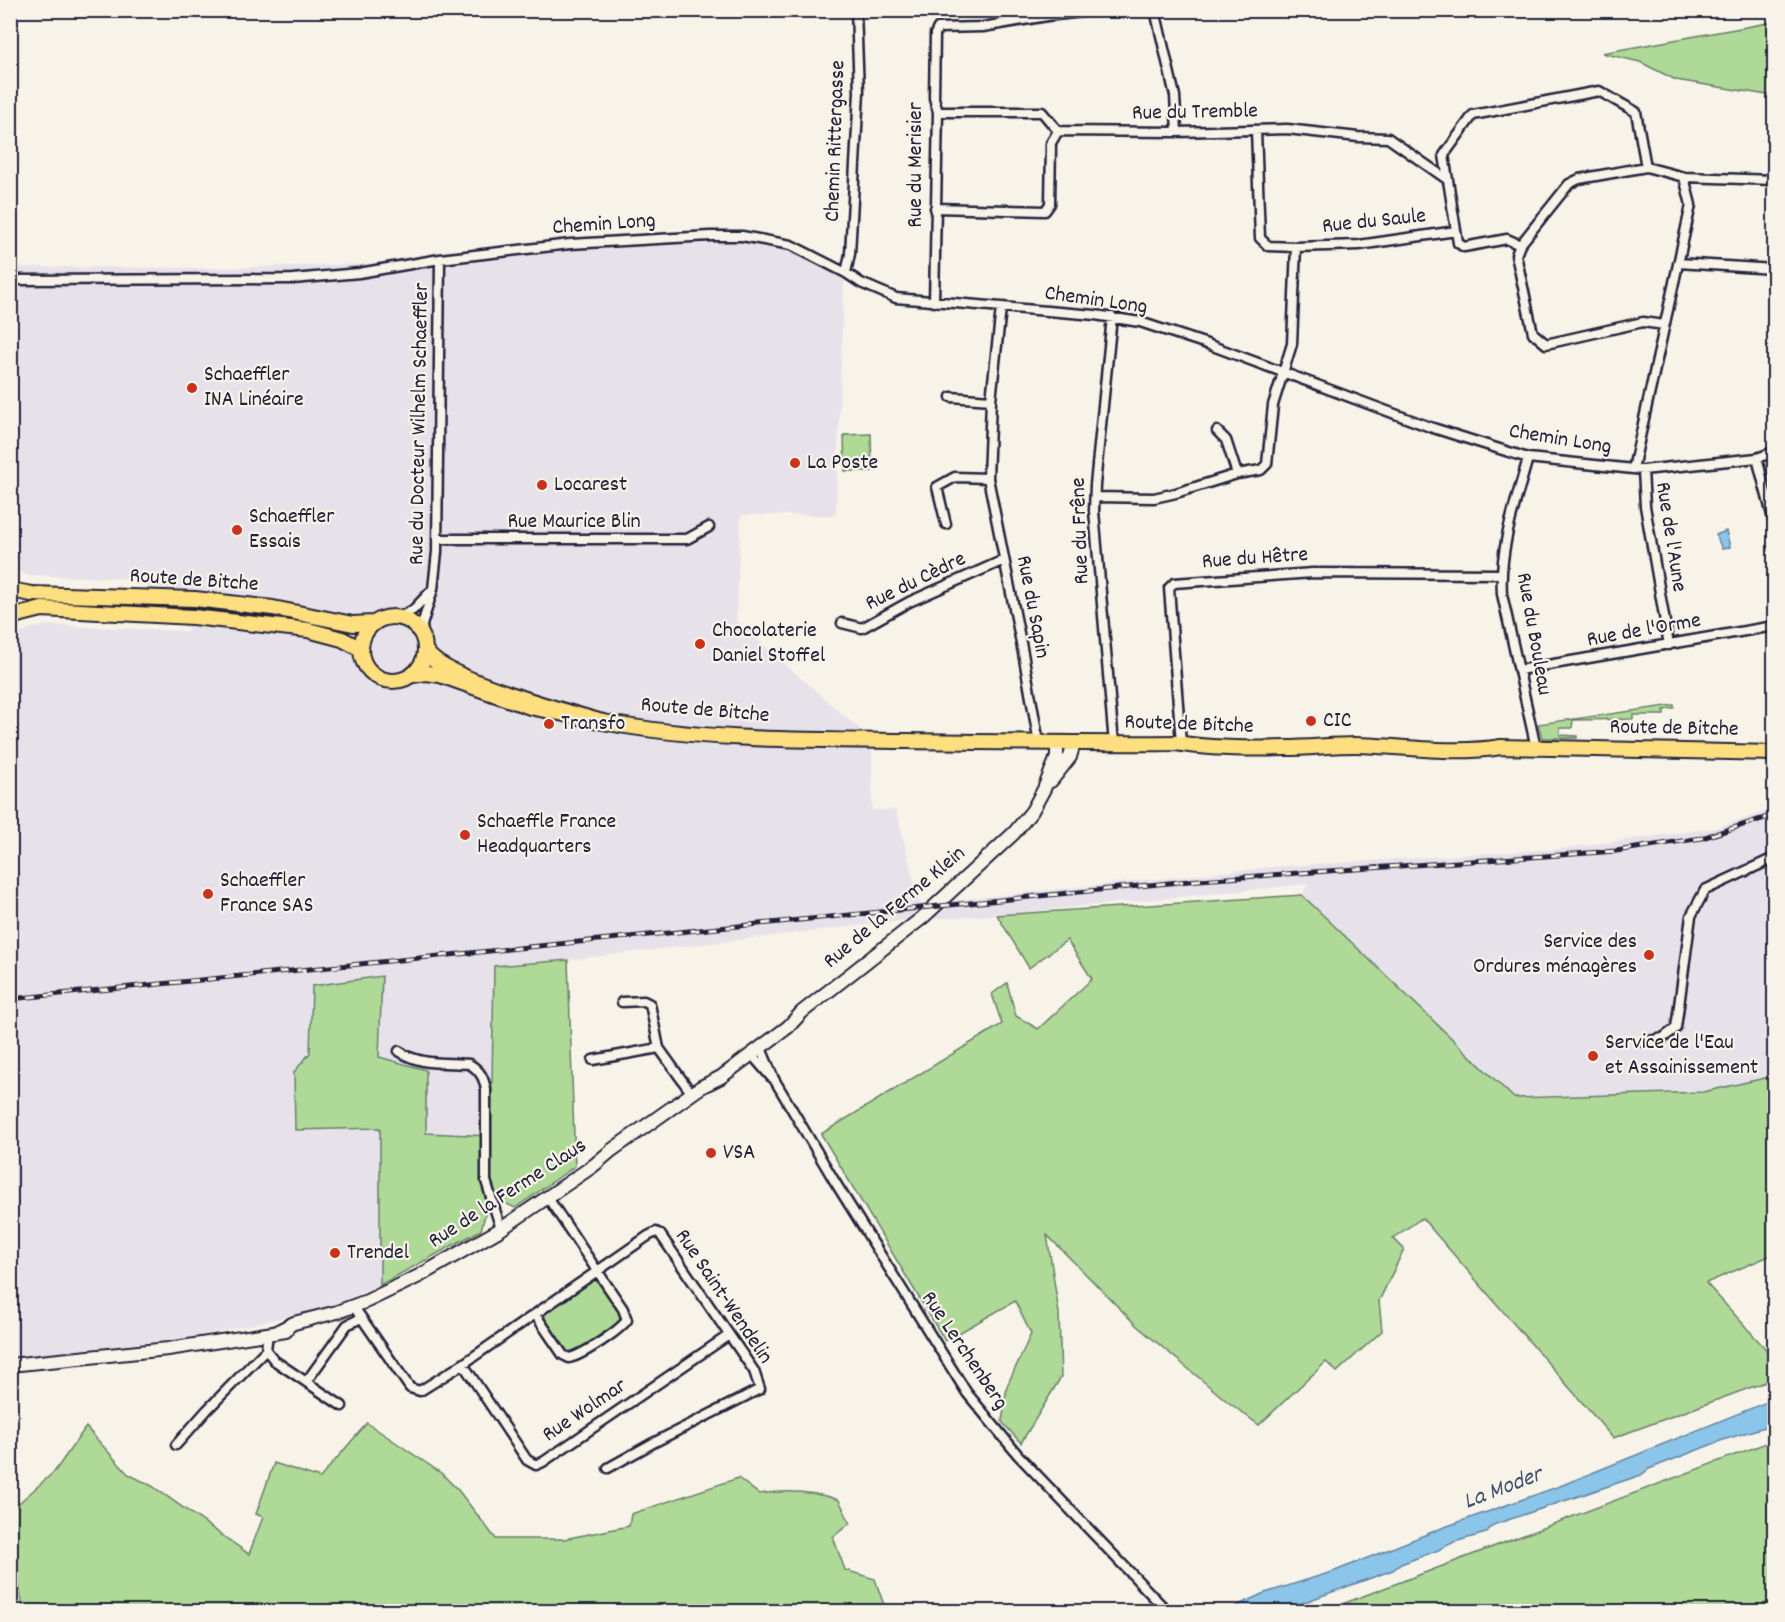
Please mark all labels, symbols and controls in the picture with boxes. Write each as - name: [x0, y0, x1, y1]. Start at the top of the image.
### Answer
- street label: Chemin Rittergasse: [818, 60, 854, 222]
- street label: Rue du Tremble: [1132, 96, 1258, 130]
- street label: Rue du Merisier: [901, 101, 932, 228]
- street label: Rue du Saule: [1321, 201, 1427, 243]
- street label: Chemin Long: [551, 206, 657, 244]
- street label: Chemin Long: [1043, 278, 1149, 324]
- street label: Rue du Docteur Wilhelm Schaeffler: [402, 282, 438, 566]
- place label: Schaeffler INA Linéaire: [204, 360, 304, 416]
- marker: Schaeffler INA Linéaire: [185, 381, 199, 395]
- street label: Chemin Long: [1506, 417, 1614, 463]
- place label: La Poste: [807, 448, 878, 479]
- marker: La Poste: [788, 456, 802, 470]
- place label: Locarest: [554, 470, 627, 501]
- street label: Rue du Frêne: [1064, 477, 1098, 585]
- marker: Locarest: [535, 478, 549, 492]
- street label: Rue de l'Aune: [1646, 480, 1694, 594]
- place label: Schaeffler Essais: [249, 502, 335, 558]
- street label: Rue Maurice Blin: [507, 507, 641, 538]
- marker: Schaeffler Essais: [230, 523, 244, 537]
- street label: Rue du Hêtre: [1201, 540, 1309, 578]
- street label: Rue du Cèdre: [861, 544, 971, 620]
- street label: Rue du Sapin: [1007, 553, 1057, 661]
- street label: Route de Bitche: [129, 561, 259, 601]
- street label: Rue du Bouleau: [1507, 570, 1559, 698]
- street label: Rue de l'Orme: [1585, 606, 1703, 656]
- place label: Chocolaterie Daniel Stoffel: [712, 616, 825, 672]
- marker: Chocolaterie Daniel Stoffel: [693, 637, 707, 651]
- street label: Route de Bitche: [639, 690, 771, 732]
- place label: CIC: [1323, 706, 1352, 737]
- street label: Route de Bitche: [1124, 707, 1254, 743]
- place label: Transfo: [561, 709, 625, 740]
- street label: Route de Bitche: [1609, 712, 1739, 746]
- marker: CIC: [1304, 714, 1318, 728]
- marker: Transfo: [542, 717, 556, 731]
- place label: Schaeffle France Headquarters: [477, 807, 616, 863]
- marker: Schaeffle France Headquarters: [458, 828, 472, 842]
- street label: Rue de la Ferme Klein: [817, 839, 973, 977]
- place label: Schaeffler France SAS: [220, 866, 313, 922]
- marker: Schaeffler France SAS: [201, 887, 215, 901]
- place label: Service des Ordures ménagères: [1473, 927, 1637, 983]
- marker: Service des Ordures ménagères: [1642, 948, 1656, 962]
- place label: Service de l'Eau et Assainissement: [1605, 1028, 1758, 1084]
- marker: Service de l'Eau et Assainissement: [1586, 1049, 1600, 1063]
- street label: Rue de la Ferme Claus: [423, 1131, 593, 1257]
- place label: VSA: [723, 1138, 755, 1169]
- marker: VSA: [704, 1146, 718, 1160]
- street label: Rue Saint-Wendelin: [666, 1223, 780, 1371]
- place label: Trendel: [347, 1238, 409, 1269]
- marker: Trendel: [328, 1246, 342, 1260]
- street label: Rue Lerchenberg: [913, 1285, 1015, 1417]
- street label: Rue Wolmar: [536, 1371, 634, 1451]
- water label: La Moder: [1459, 1457, 1550, 1520]

